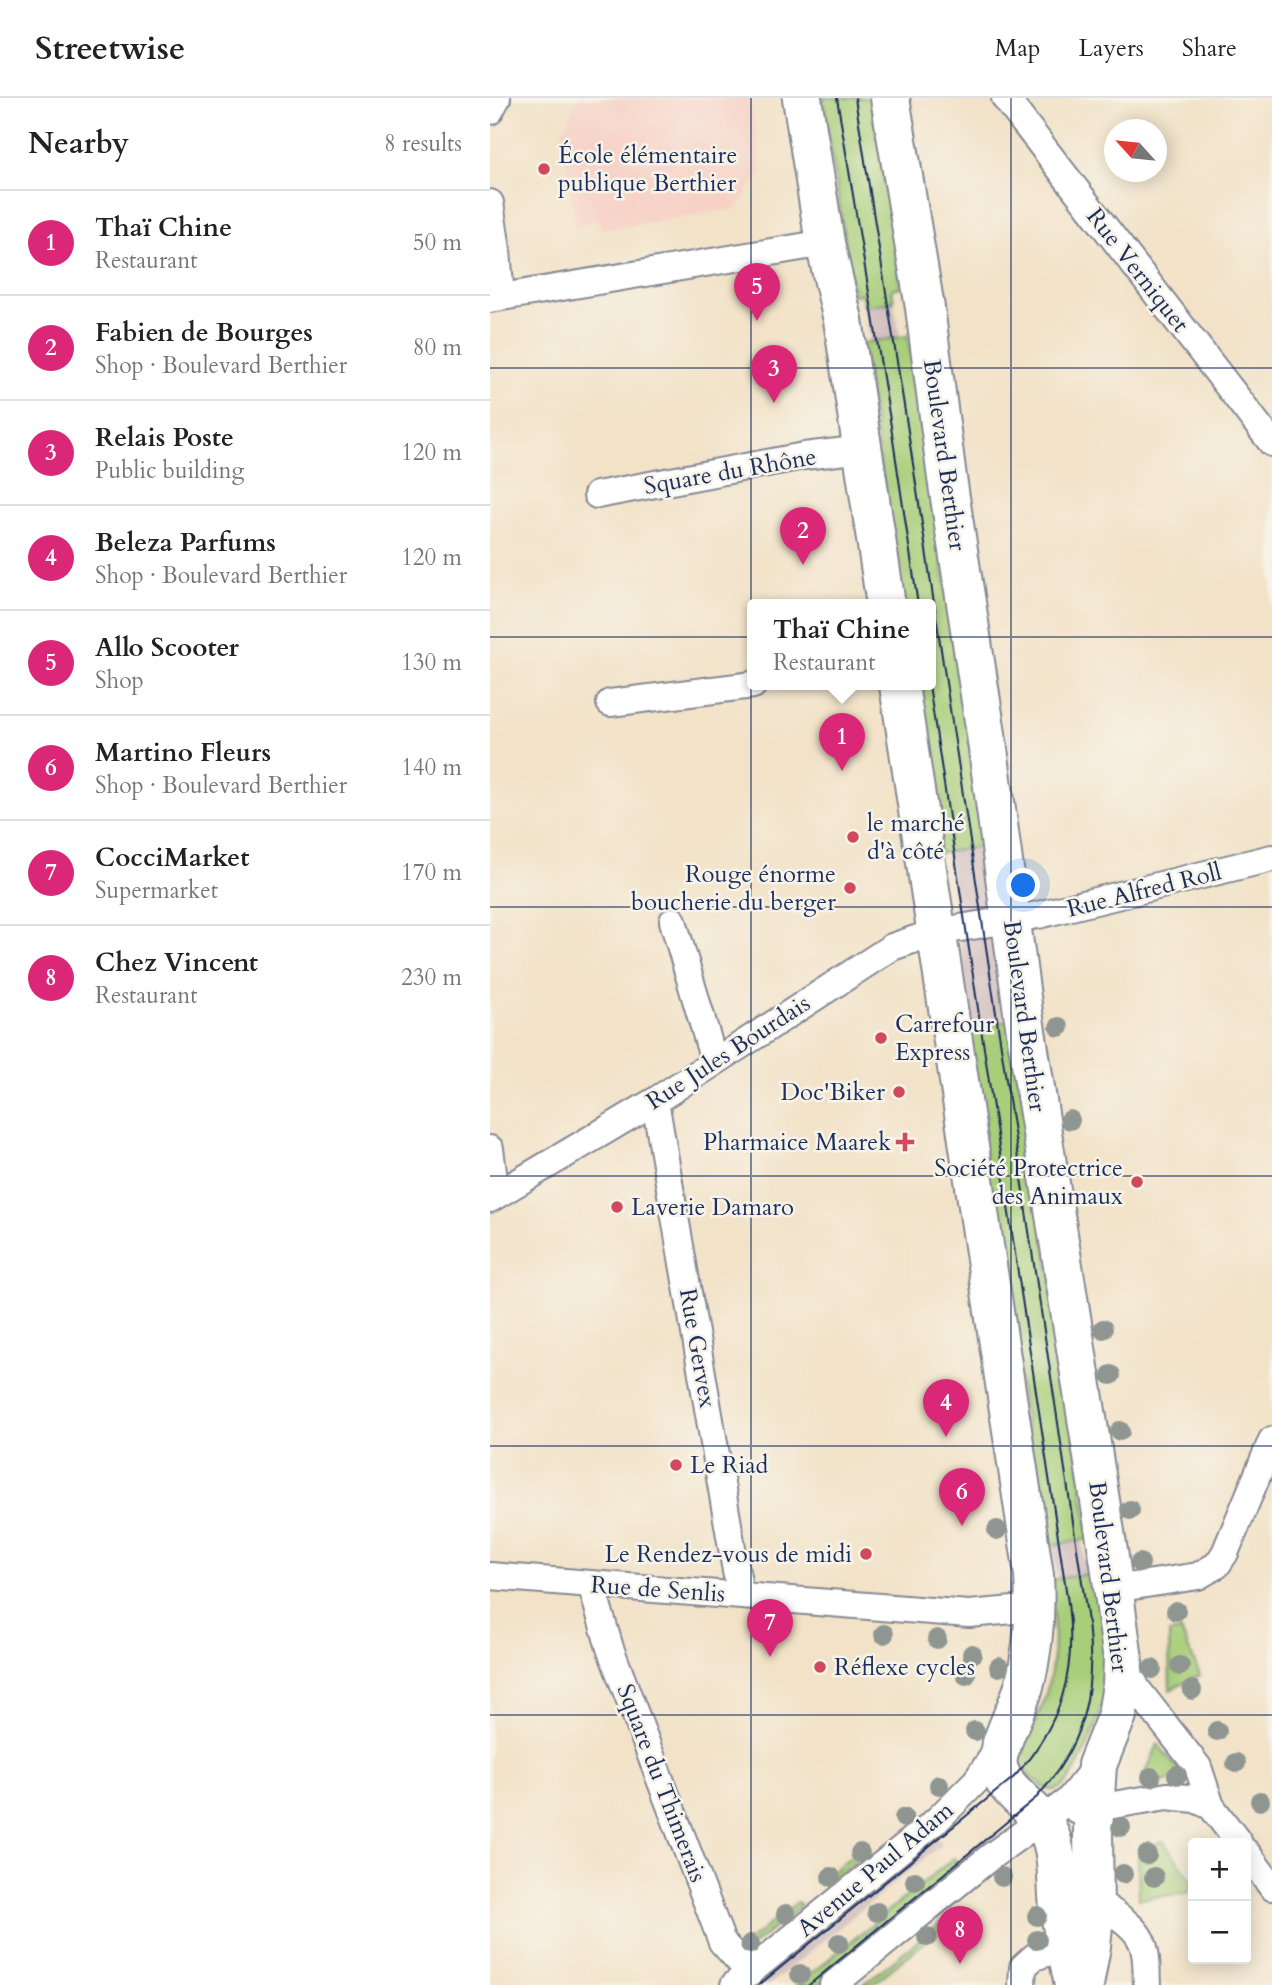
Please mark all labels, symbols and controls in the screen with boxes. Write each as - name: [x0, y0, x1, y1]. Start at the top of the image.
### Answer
- text: Streetwise: [35, 26, 185, 71]
- text: Map: [995, 32, 1041, 65]
- text: Layers: [1079, 32, 1144, 65]
- text: Share: [1182, 32, 1237, 65]
- north arrow: [1104, 119, 1167, 182]
- text: Nearby: [28, 123, 129, 164]
- text: 8 results: [384, 128, 462, 159]
- place label: École élémentaire publique Berthier: [558, 139, 737, 200]
- marker: École élémentaire publique Berthier: [536, 161, 552, 177]
- street label: Rue Verniquet: [1079, 201, 1197, 340]
- text: Thaï Chine: [95, 210, 232, 245]
- text: 1: [45, 227, 57, 258]
- text: 50 m: [413, 227, 462, 258]
- text: Restaurant: [95, 245, 198, 276]
- pin: 5: [734, 263, 780, 321]
- text: Fabien de Bourges: [95, 315, 313, 350]
- text: 2: [45, 332, 57, 363]
- text: 80 m: [413, 332, 462, 363]
- pin: 3: [751, 345, 797, 403]
- text: Shop · Boulevard Berthier: [95, 350, 347, 381]
- street label: Boulevard Berthier: [915, 357, 974, 553]
- text: Relais Poste: [95, 420, 234, 455]
- text: 3: [45, 437, 57, 468]
- text: 120 m: [401, 437, 462, 468]
- street label: Square du Rhône: [641, 440, 819, 503]
- text: Public building: [95, 455, 245, 486]
- pin: 2: [780, 507, 826, 565]
- text: Beleza Parfums: [95, 525, 276, 560]
- text: 4: [45, 542, 57, 573]
- text: 120 m: [401, 542, 462, 573]
- text: Shop · Boulevard Berthier: [95, 560, 347, 591]
- popup: [747, 599, 936, 690]
- text: Thaï Chine: [773, 612, 910, 647]
- text: Allo Scooter: [95, 630, 239, 665]
- text: 5: [45, 647, 57, 678]
- text: 130 m: [401, 647, 462, 678]
- text: Restaurant: [773, 647, 876, 678]
- text: Shop: [95, 665, 144, 696]
- pin: 1: [819, 713, 865, 771]
- text: Martino Fleurs: [95, 735, 271, 770]
- text: 6: [45, 752, 57, 783]
- text: 140 m: [401, 752, 462, 783]
- text: Shop · Boulevard Berthier: [95, 770, 347, 801]
- place label: le marché d'à côté: [867, 807, 965, 868]
- marker: le marché d'à côté: [845, 829, 861, 845]
- text: CocciMarket: [95, 840, 249, 875]
- street label: Rue Alfred Roll: [1063, 855, 1225, 926]
- text: 7: [45, 857, 57, 888]
- text: 170 m: [401, 857, 462, 888]
- place label: Rouge énorme boucherie du berger: [631, 858, 836, 919]
- your location: [1006, 868, 1040, 902]
- text: Supermarket: [95, 875, 218, 906]
- marker: Rouge énorme boucherie du berger: [842, 880, 858, 896]
- street label: Boulevard Berthier: [995, 918, 1054, 1114]
- text: Chez Vincent: [95, 945, 258, 980]
- text: 8: [45, 962, 57, 993]
- text: 230 m: [401, 962, 462, 993]
- text: Restaurant: [95, 980, 198, 1011]
- street label: Rue Jules Bourdais: [640, 987, 817, 1118]
- place label: Carrefour Express: [895, 1008, 995, 1069]
- marker: Carrefour Express: [873, 1030, 889, 1046]
- place label: Doc'Biker: [781, 1076, 885, 1109]
- marker: Doc'Biker: [891, 1084, 907, 1100]
- place label: Pharmaice Maarek: [703, 1126, 891, 1159]
- marker: Pharmaice Maarek: [897, 1134, 913, 1150]
- place label: Société Protectrice des Animaux: [934, 1152, 1123, 1213]
- marker: Société Protectrice des Animaux: [1129, 1174, 1145, 1190]
- place label: Laverie Damaro: [631, 1191, 794, 1224]
- marker: Laverie Damaro: [609, 1199, 625, 1215]
- street label: Rue Gervex: [671, 1286, 724, 1410]
- pin: 4: [923, 1379, 969, 1437]
- place label: Le Riad: [690, 1449, 769, 1482]
- marker: Le Riad: [668, 1457, 684, 1473]
- pin: 6: [939, 1468, 985, 1526]
- street label: Boulevard Berthier: [1080, 1479, 1137, 1675]
- place label: Le Rendez-vous de midi: [604, 1538, 852, 1571]
- marker: Le Rendez-vous de midi: [858, 1546, 874, 1562]
- street label: Rue de Senlis: [590, 1568, 726, 1611]
- pin: 7: [747, 1599, 793, 1657]
- place label: Réflexe cycles: [834, 1651, 975, 1684]
- marker: Réflexe cycles: [812, 1659, 828, 1675]
- street label: Square du Thimerais: [609, 1679, 714, 1887]
- street label: Avenue Paul Adam: [790, 1794, 961, 1945]
- map controls: [1188, 1838, 1251, 1964]
- button: +: [1188, 1838, 1251, 1901]
- button: −: [1188, 1901, 1251, 1964]
- pin: 8: [937, 1906, 983, 1964]

